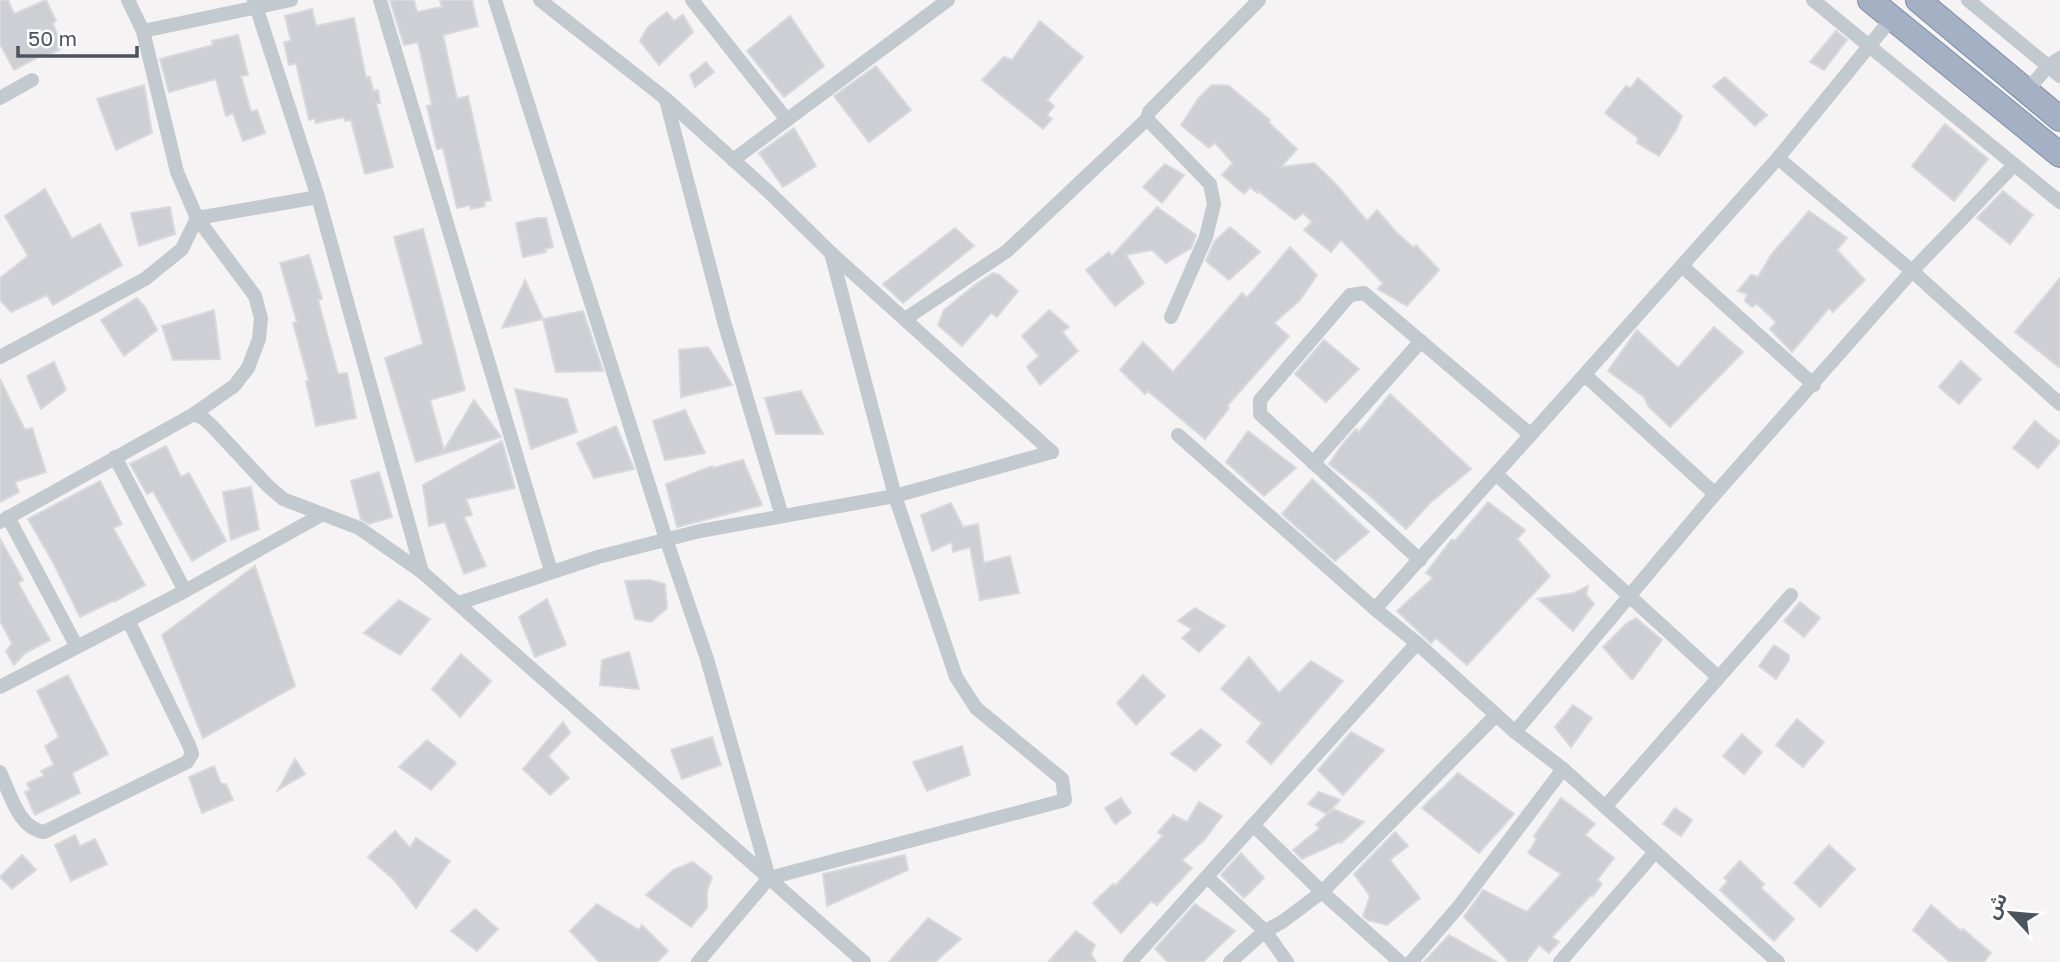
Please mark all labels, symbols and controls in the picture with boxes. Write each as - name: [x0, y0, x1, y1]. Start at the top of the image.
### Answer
- scale bar: [18, 14, 136, 58]
- text: 50 m: [28, 25, 77, 51]
- north arrow: [1976, 878, 2046, 948]
- text: ش: [1979, 889, 2011, 922]

